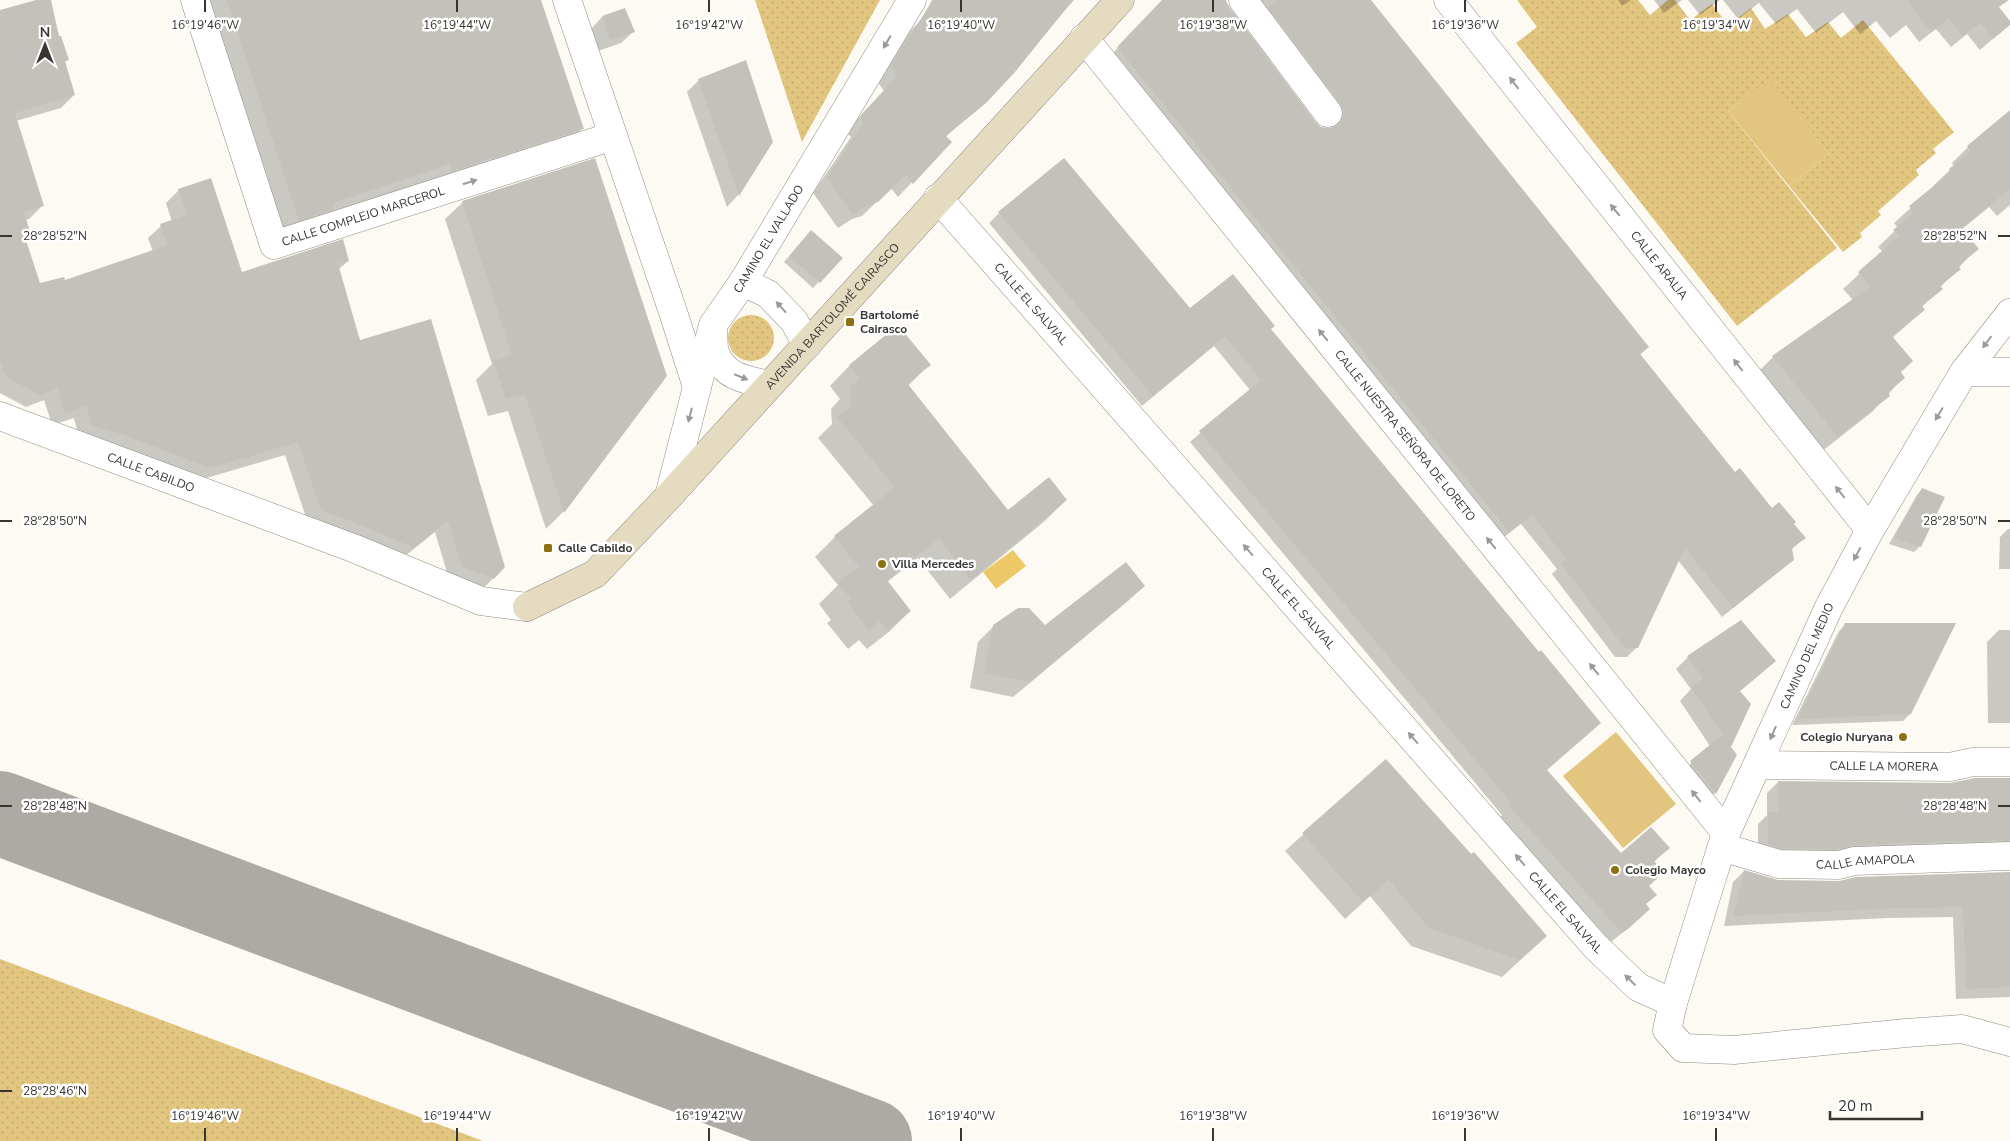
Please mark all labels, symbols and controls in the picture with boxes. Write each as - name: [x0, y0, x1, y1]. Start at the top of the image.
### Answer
- text: 16°19'46"W: [171, 17, 239, 33]
- text: 16°19'44"W: [423, 17, 491, 33]
- text: 16°19'42"W: [675, 17, 743, 33]
- text: 16°19'40"W: [927, 17, 995, 33]
- text: 16°19'38"W: [1179, 17, 1247, 33]
- text: 16°19'36"W: [1431, 17, 1499, 33]
- text: 16°19'34"W: [1682, 17, 1750, 33]
- north arrow: [20, 20, 70, 70]
- text: N: [40, 23, 50, 42]
- one-way arrow: [883, 35, 891, 49]
- one-way arrow: [1509, 77, 1520, 90]
- one-way arrow: [463, 177, 478, 185]
- street label: CAMINO EL VALLADO: [730, 182, 807, 296]
- street label: CALLE COMPLEJO MARCEROL: [280, 183, 447, 250]
- one-way arrow: [1610, 204, 1621, 217]
- text: 28°28'52"N: [23, 228, 87, 244]
- street label: CALLE ARALIA: [1627, 228, 1692, 303]
- text: 28°28'52"N: [1923, 228, 1987, 244]
- street label: AVENIDA BARTOLOMÉ CAIRASCO: [762, 240, 903, 393]
- street label: CALLE EL SALVIAL: [991, 259, 1072, 349]
- one-way arrow: [775, 302, 787, 314]
- place label: Bartolomé Cairasco: [860, 307, 920, 337]
- marker: Bartolomé Cairasco: [844, 316, 856, 328]
- one-way arrow: [1318, 329, 1329, 342]
- one-way arrow: [1982, 335, 1993, 348]
- street label: CALLE NUESTRA SEÑORA DE LORETO: [1331, 347, 1479, 525]
- one-way arrow: [1733, 358, 1744, 371]
- one-way arrow: [734, 373, 749, 381]
- one-way arrow: [686, 407, 694, 422]
- one-way arrow: [1935, 408, 1944, 421]
- street label: CALLE CABILDO: [105, 449, 197, 496]
- one-way arrow: [1834, 486, 1845, 499]
- text: 28°28'50"N: [23, 513, 87, 529]
- text: 28°28'50"N: [1923, 513, 1987, 529]
- one-way arrow: [1486, 537, 1497, 550]
- place label: Calle Cabildo: [558, 540, 633, 556]
- marker: Calle Cabildo: [542, 542, 554, 554]
- one-way arrow: [1242, 545, 1254, 557]
- one-way arrow: [1853, 547, 1861, 561]
- place label: Villa Mercedes: [891, 556, 974, 572]
- marker: Villa Mercedes: [876, 558, 888, 570]
- street label: CALLE EL SALVIAL: [1258, 564, 1339, 653]
- street label: CAMINO DEL MEDIO: [1776, 600, 1838, 712]
- one-way arrow: [1588, 663, 1599, 676]
- one-way arrow: [1768, 726, 1776, 740]
- place label: Colegio Nuryana: [1800, 729, 1893, 745]
- marker: Colegio Nuryana: [1897, 731, 1909, 743]
- one-way arrow: [1407, 733, 1419, 745]
- street label: CALLE LA MORERA: [1829, 758, 1939, 775]
- one-way arrow: [1690, 789, 1701, 802]
- text: 28°28'48"N: [23, 798, 87, 814]
- text: 28°28'48"N: [1923, 798, 1987, 814]
- street label: CALLE AMAPOLA: [1816, 851, 1915, 873]
- one-way arrow: [1514, 855, 1526, 867]
- place label: Colegio Mayco: [1625, 862, 1706, 878]
- marker: Colegio Mayco: [1609, 864, 1621, 876]
- street label: CALLE EL SALVIAL: [1525, 868, 1606, 957]
- one-way arrow: [1625, 974, 1637, 986]
- text: 28°28'46"N: [23, 1083, 87, 1099]
- scale bar: [1830, 1088, 1922, 1120]
- text: 20 m: [1838, 1096, 1873, 1116]
- text: 16°19'46"W: [171, 1108, 239, 1124]
- text: 16°19'44"W: [423, 1108, 491, 1124]
- text: 16°19'42"W: [675, 1108, 743, 1124]
- text: 16°19'40"W: [927, 1108, 995, 1124]
- text: 16°19'38"W: [1179, 1108, 1247, 1124]
- text: 16°19'36"W: [1431, 1108, 1499, 1124]
- text: 16°19'34"W: [1682, 1108, 1750, 1124]

